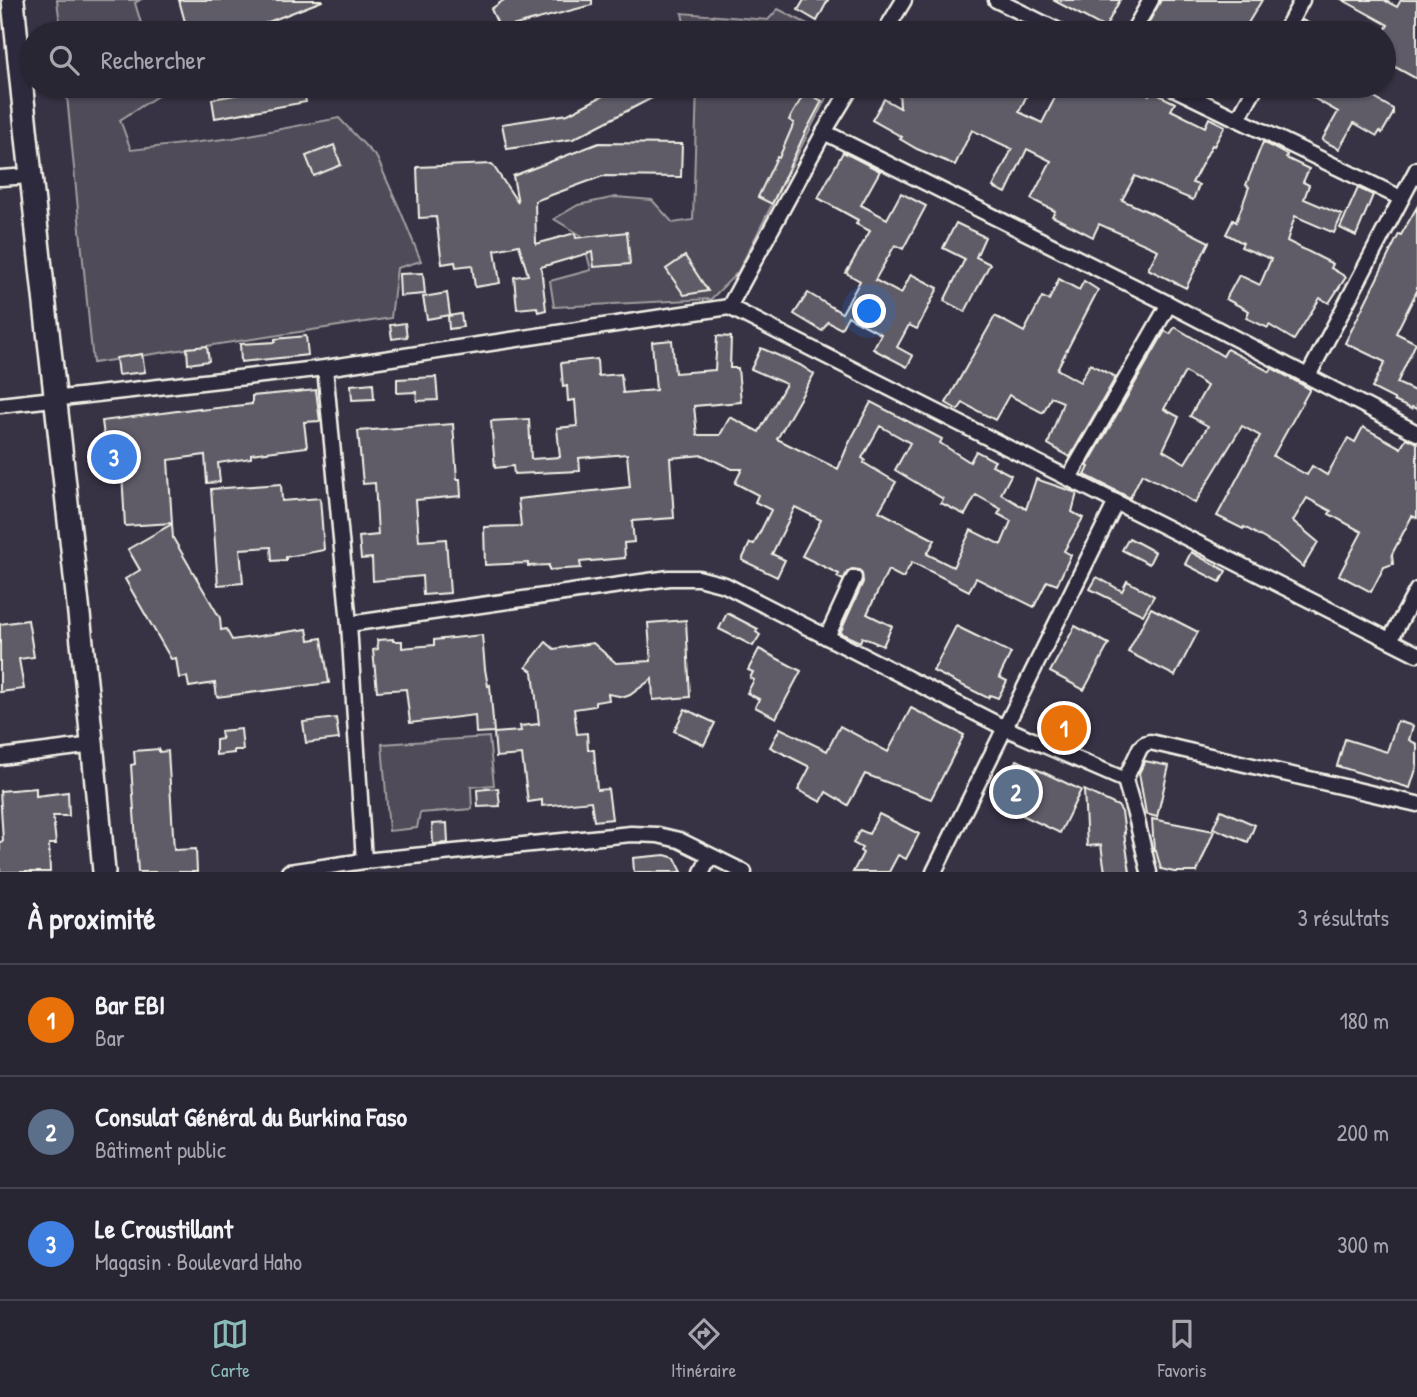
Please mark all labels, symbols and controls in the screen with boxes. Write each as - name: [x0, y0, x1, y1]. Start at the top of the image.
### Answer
- search box: [21, 21, 1396, 98]
- icon: search: [45, 41, 83, 79]
- text: Rechercher: [101, 42, 206, 77]
- your location: [852, 294, 886, 328]
- pin: 3: [91, 431, 137, 483]
- pin: 1: [1041, 702, 1087, 754]
- pin: 2: [993, 766, 1039, 818]
- text: À proximité: [28, 898, 156, 938]
- text: 3 résultats: [1298, 902, 1389, 933]
- text: Bar EBI: [95, 987, 165, 1022]
- text: 1: [47, 1005, 55, 1036]
- text: 180 m: [1339, 1005, 1389, 1036]
- text: Bar: [95, 1022, 125, 1053]
- text: Consulat Général du Burkina Faso: [95, 1099, 407, 1134]
- text: 2: [46, 1117, 56, 1148]
- text: 200 m: [1337, 1117, 1389, 1148]
- text: Bâtiment public: [95, 1134, 226, 1165]
- text: Le Croustillant: [95, 1211, 233, 1246]
- text: 3: [46, 1229, 56, 1260]
- text: 300 m: [1337, 1229, 1389, 1260]
- text: Magasin · Boulevard Haho: [95, 1246, 302, 1277]
- tab: Carte: [211, 1315, 250, 1383]
- tab: Itinéraire: [671, 1315, 736, 1383]
- tab: Favoris: [1158, 1315, 1206, 1383]

